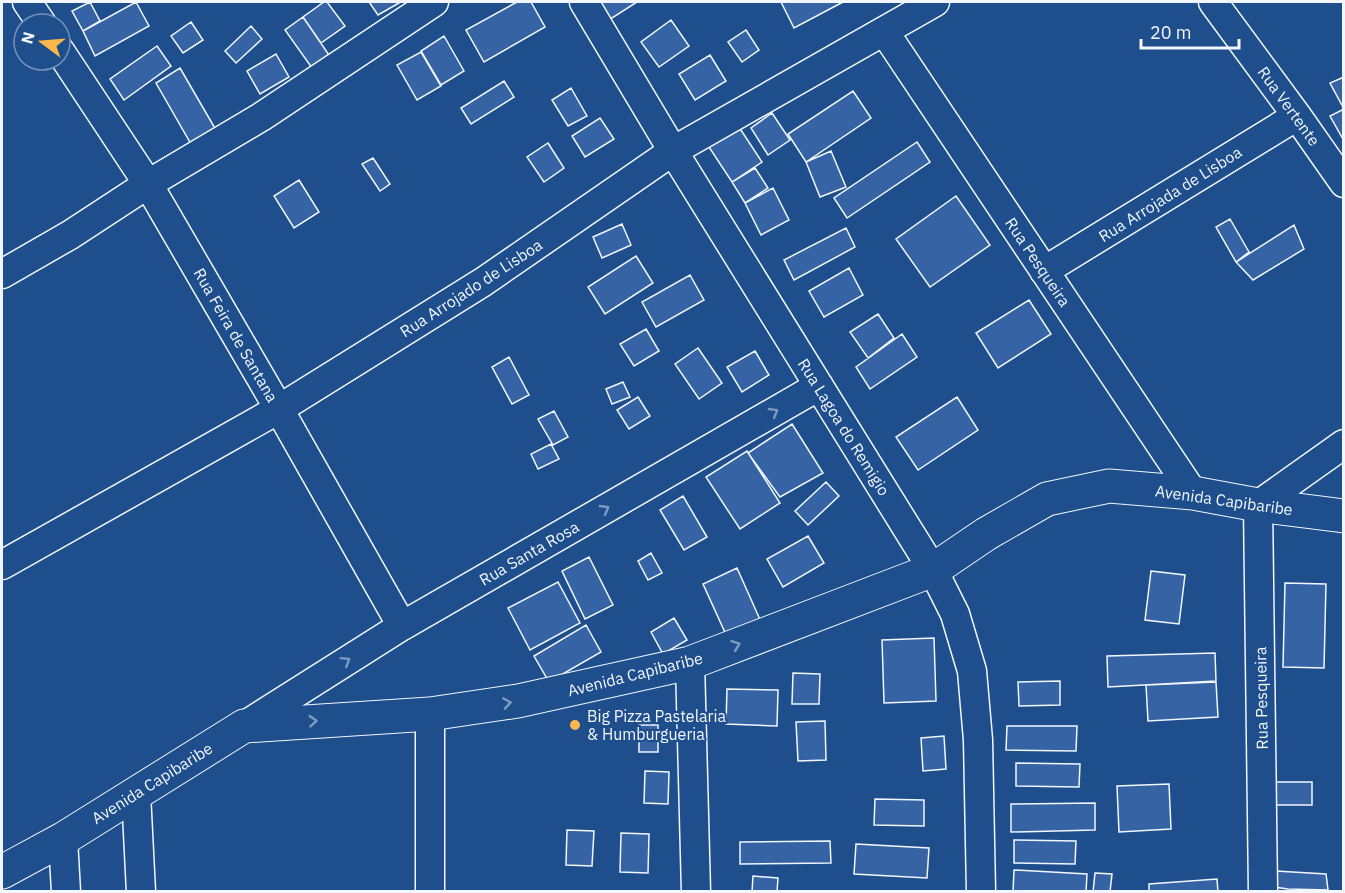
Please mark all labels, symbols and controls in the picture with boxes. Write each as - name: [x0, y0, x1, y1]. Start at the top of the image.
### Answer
- north arrow: [12, 12, 72, 72]
- scale bar: [1141, 12, 1238, 50]
- text: 20 m: [1150, 21, 1192, 44]
- text: N: [16, 30, 39, 46]
- street label: Rua Vertente: [1253, 62, 1325, 150]
- street label: Rua Arrojada de Lisboa: [1095, 142, 1246, 246]
- street label: Rua Pesqueira: [1001, 214, 1075, 311]
- street label: Rua Arrojado de Lisboa: [396, 234, 546, 341]
- street label: Rua Feira de Santana: [189, 264, 283, 406]
- street label: Rua Lagoa do Remigio: [794, 355, 894, 499]
- one-way arrow: [768, 408, 778, 419]
- street label: Avenida Capibaribe: [1154, 480, 1294, 520]
- one-way arrow: [599, 505, 609, 516]
- street label: Rua Santa Rosa: [476, 516, 583, 590]
- one-way arrow: [730, 640, 741, 652]
- street label: Rua Pesqueira: [1250, 646, 1272, 750]
- street label: Avenida Capibaribe: [565, 647, 705, 700]
- one-way arrow: [340, 656, 350, 668]
- one-way arrow: [502, 697, 511, 709]
- place label: Big Pizza Pastelaria & Humburgueria: [587, 706, 726, 744]
- one-way arrow: [308, 715, 317, 728]
- marker: Big Pizza Pastelaria & Humburgueria: [568, 718, 582, 732]
- street label: Avenida Capibaribe: [88, 738, 216, 828]

